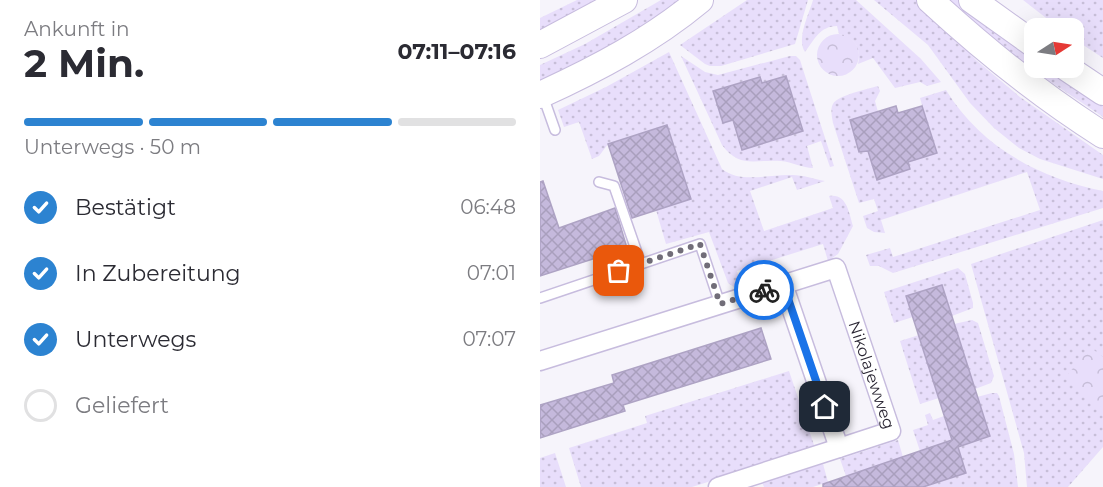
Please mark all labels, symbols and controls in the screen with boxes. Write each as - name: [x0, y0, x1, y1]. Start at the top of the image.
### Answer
- text: Ankunft in: [24, 17, 130, 41]
- north arrow: [1024, 18, 1084, 78]
- map controls: [1024, 18, 1084, 78]
- text: 07:11–07:16: [397, 38, 516, 65]
- text: 2 Min.: [24, 39, 144, 87]
- text: Unterwegs · 50 m: [24, 135, 201, 159]
- icon: check: [24, 191, 57, 224]
- text: Bestätigt: [75, 194, 176, 221]
- text: 06:48: [460, 195, 516, 219]
- pin: [593, 245, 644, 296]
- icon: bag: [602, 254, 635, 287]
- icon: check: [24, 257, 57, 290]
- text: In Zubereitung: [75, 260, 241, 287]
- courier: [734, 260, 794, 320]
- text: 07:01: [467, 261, 516, 285]
- icon: bike: [748, 274, 781, 307]
- street label: Nikolajewweg: [845, 319, 899, 431]
- icon: check: [24, 323, 57, 356]
- text: Unterwegs: [75, 326, 196, 353]
- text: 07:07: [462, 327, 516, 351]
- pin: [799, 381, 850, 432]
- icon: home: [808, 390, 841, 423]
- text: Geliefert: [75, 392, 169, 419]

